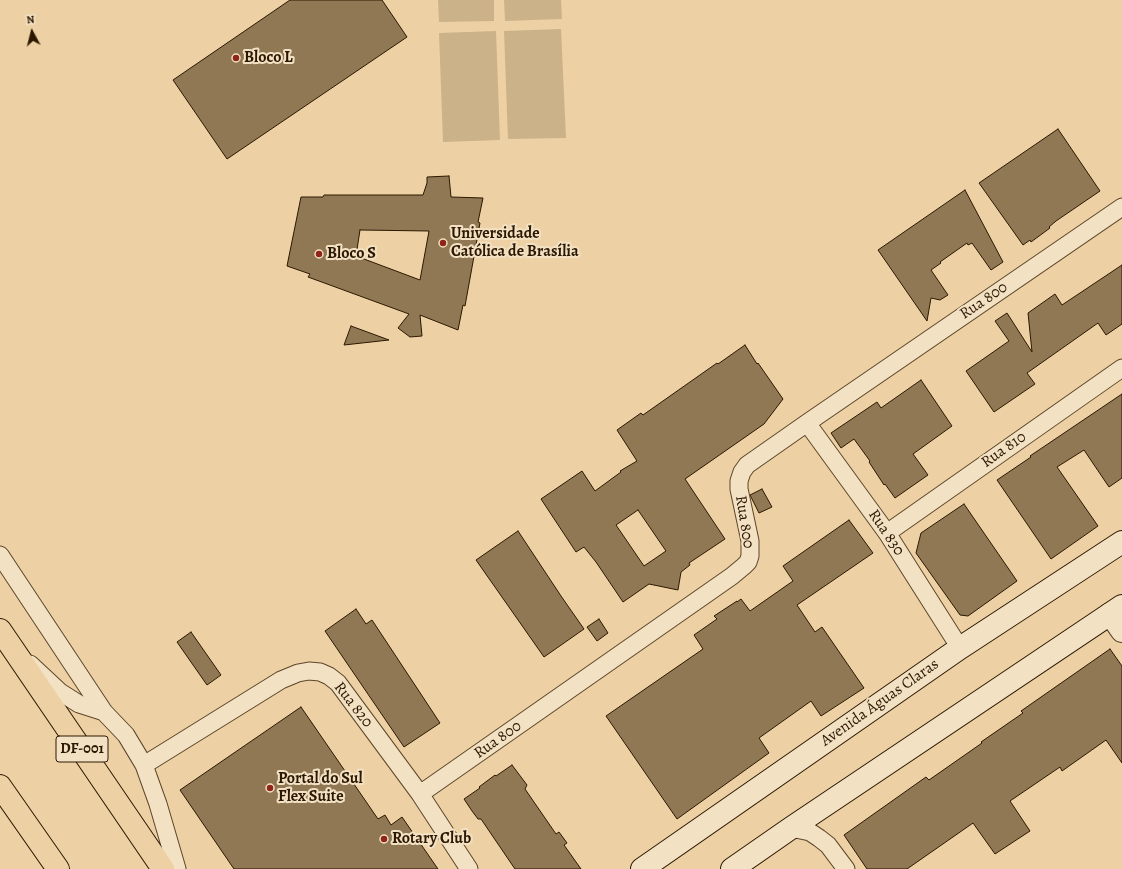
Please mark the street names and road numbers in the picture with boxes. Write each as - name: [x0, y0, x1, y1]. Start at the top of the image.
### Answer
- street label: Rua 800: [956, 278, 1012, 324]
- street label: Rua 810: [978, 428, 1030, 472]
- street label: Rua 800: [730, 494, 758, 550]
- street label: Rua 830: [864, 506, 908, 560]
- street label: Avenida Águas Claras: [817, 655, 943, 751]
- street label: Rua 820: [329, 678, 377, 732]
- street label: Rua 800: [471, 717, 525, 763]
- road number: DF-001: [56, 736, 108, 762]

